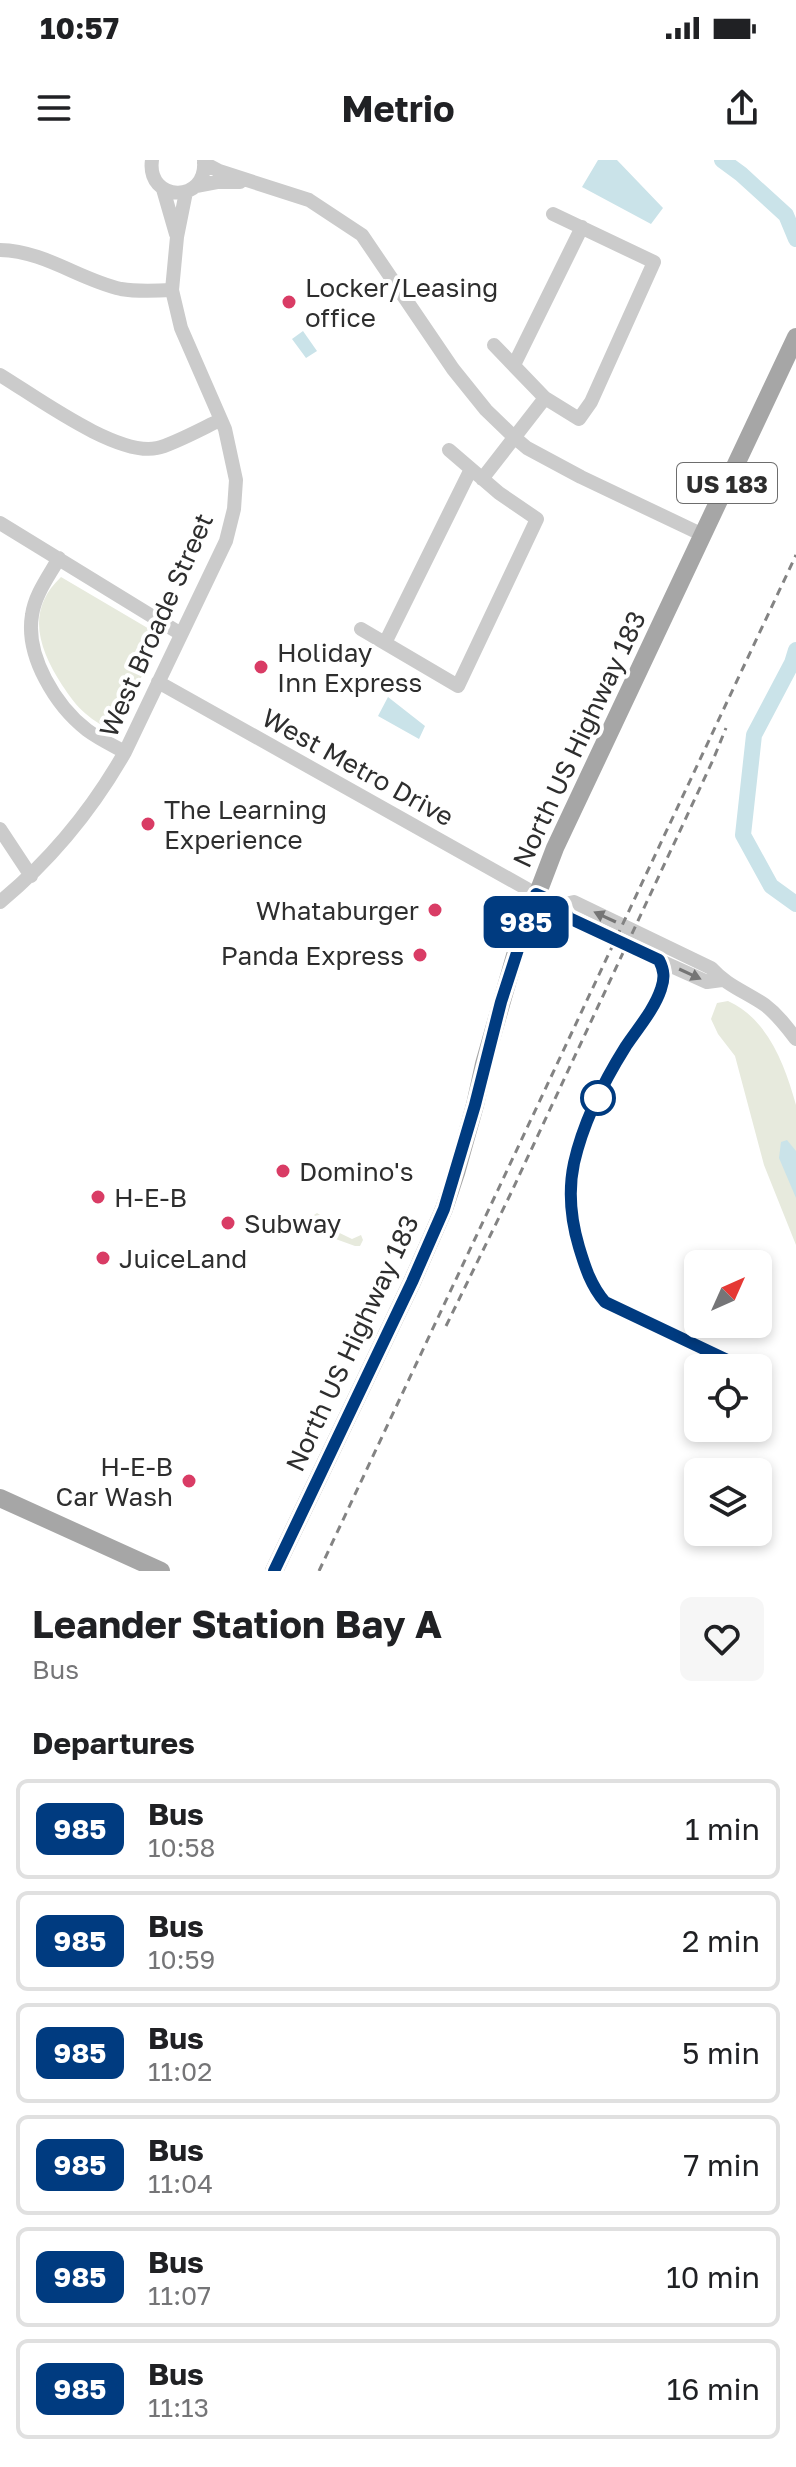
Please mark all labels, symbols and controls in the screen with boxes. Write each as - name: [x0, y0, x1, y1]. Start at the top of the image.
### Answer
- text: 10:57: [40, 10, 119, 46]
- icon: menu: [32, 86, 76, 130]
- icon: share: [720, 86, 764, 130]
- text: Metrio: [341, 87, 455, 130]
- place label: Locker/Leasing office: [305, 272, 498, 333]
- marker: Locker/Leasing office: [280, 293, 298, 311]
- road number: US 183: [677, 463, 777, 503]
- street label: West Broade Street: [93, 508, 219, 742]
- street label: North US Highway 183: [506, 606, 652, 872]
- place label: Holiday Inn Express: [277, 637, 422, 698]
- marker: Holiday Inn Express: [252, 658, 270, 676]
- street label: West Metro Drive: [257, 702, 459, 832]
- place label: The Learning Experience: [164, 794, 327, 855]
- marker: The Learning Experience: [139, 815, 157, 833]
- place label: Whataburger: [256, 895, 419, 926]
- line badge: 985: [480, 896, 572, 948]
- marker: Whataburger: [426, 901, 444, 919]
- text: 985: [500, 905, 552, 938]
- one-way arrow: [593, 910, 617, 924]
- place label: Panda Express: [221, 940, 404, 971]
- marker: Panda Express: [411, 946, 429, 964]
- one-way arrow: [678, 967, 701, 981]
- unlabelled marker: [581, 1081, 615, 1115]
- place label: Domino's: [299, 1156, 414, 1187]
- marker: Domino's: [274, 1162, 292, 1180]
- place label: H-E-B: [114, 1182, 187, 1213]
- marker: H-E-B: [89, 1188, 107, 1206]
- place label: Subway: [244, 1208, 342, 1239]
- street label: North US Highway 183: [279, 1210, 425, 1476]
- marker: Subway: [219, 1214, 237, 1232]
- place label: JuiceLand: [119, 1243, 247, 1274]
- marker: JuiceLand: [94, 1249, 112, 1267]
- north arrow: [684, 1250, 772, 1338]
- map controls: [684, 1250, 772, 1546]
- button: locate: [684, 1354, 772, 1442]
- place label: H-E-B Car Wash: [56, 1451, 173, 1512]
- button: layers: [684, 1458, 772, 1546]
- marker: H-E-B Car Wash: [180, 1472, 198, 1490]
- button: heart: [680, 1597, 764, 1681]
- text: Leander Station Bay A: [32, 1601, 442, 1646]
- text: Bus: [32, 1654, 79, 1685]
- text: Departures: [32, 1725, 195, 1761]
- text: Bus: [148, 1796, 204, 1832]
- text: 1 min: [685, 1811, 760, 1847]
- text: 985: [54, 1812, 106, 1845]
- text: 10:58: [148, 1832, 215, 1863]
- text: Bus: [148, 1908, 204, 1944]
- text: 2 min: [682, 1923, 760, 1959]
- text: 985: [54, 1924, 106, 1957]
- text: 10:59: [148, 1944, 215, 1975]
- text: Bus: [148, 2020, 204, 2056]
- text: 5 min: [682, 2035, 760, 2071]
- text: 985: [54, 2036, 106, 2069]
- text: 11:02: [148, 2056, 212, 2087]
- text: Bus: [148, 2132, 204, 2168]
- text: 7 min: [684, 2147, 760, 2183]
- text: 985: [54, 2148, 106, 2181]
- text: 11:04: [148, 2168, 213, 2199]
- text: Bus: [148, 2244, 204, 2280]
- text: 10 min: [666, 2259, 760, 2295]
- text: 985: [54, 2260, 106, 2293]
- text: 11:07: [148, 2280, 211, 2311]
- text: Bus: [148, 2356, 204, 2392]
- text: 16 min: [667, 2371, 760, 2407]
- text: 985: [54, 2372, 106, 2405]
- text: 11:13: [148, 2392, 209, 2423]

